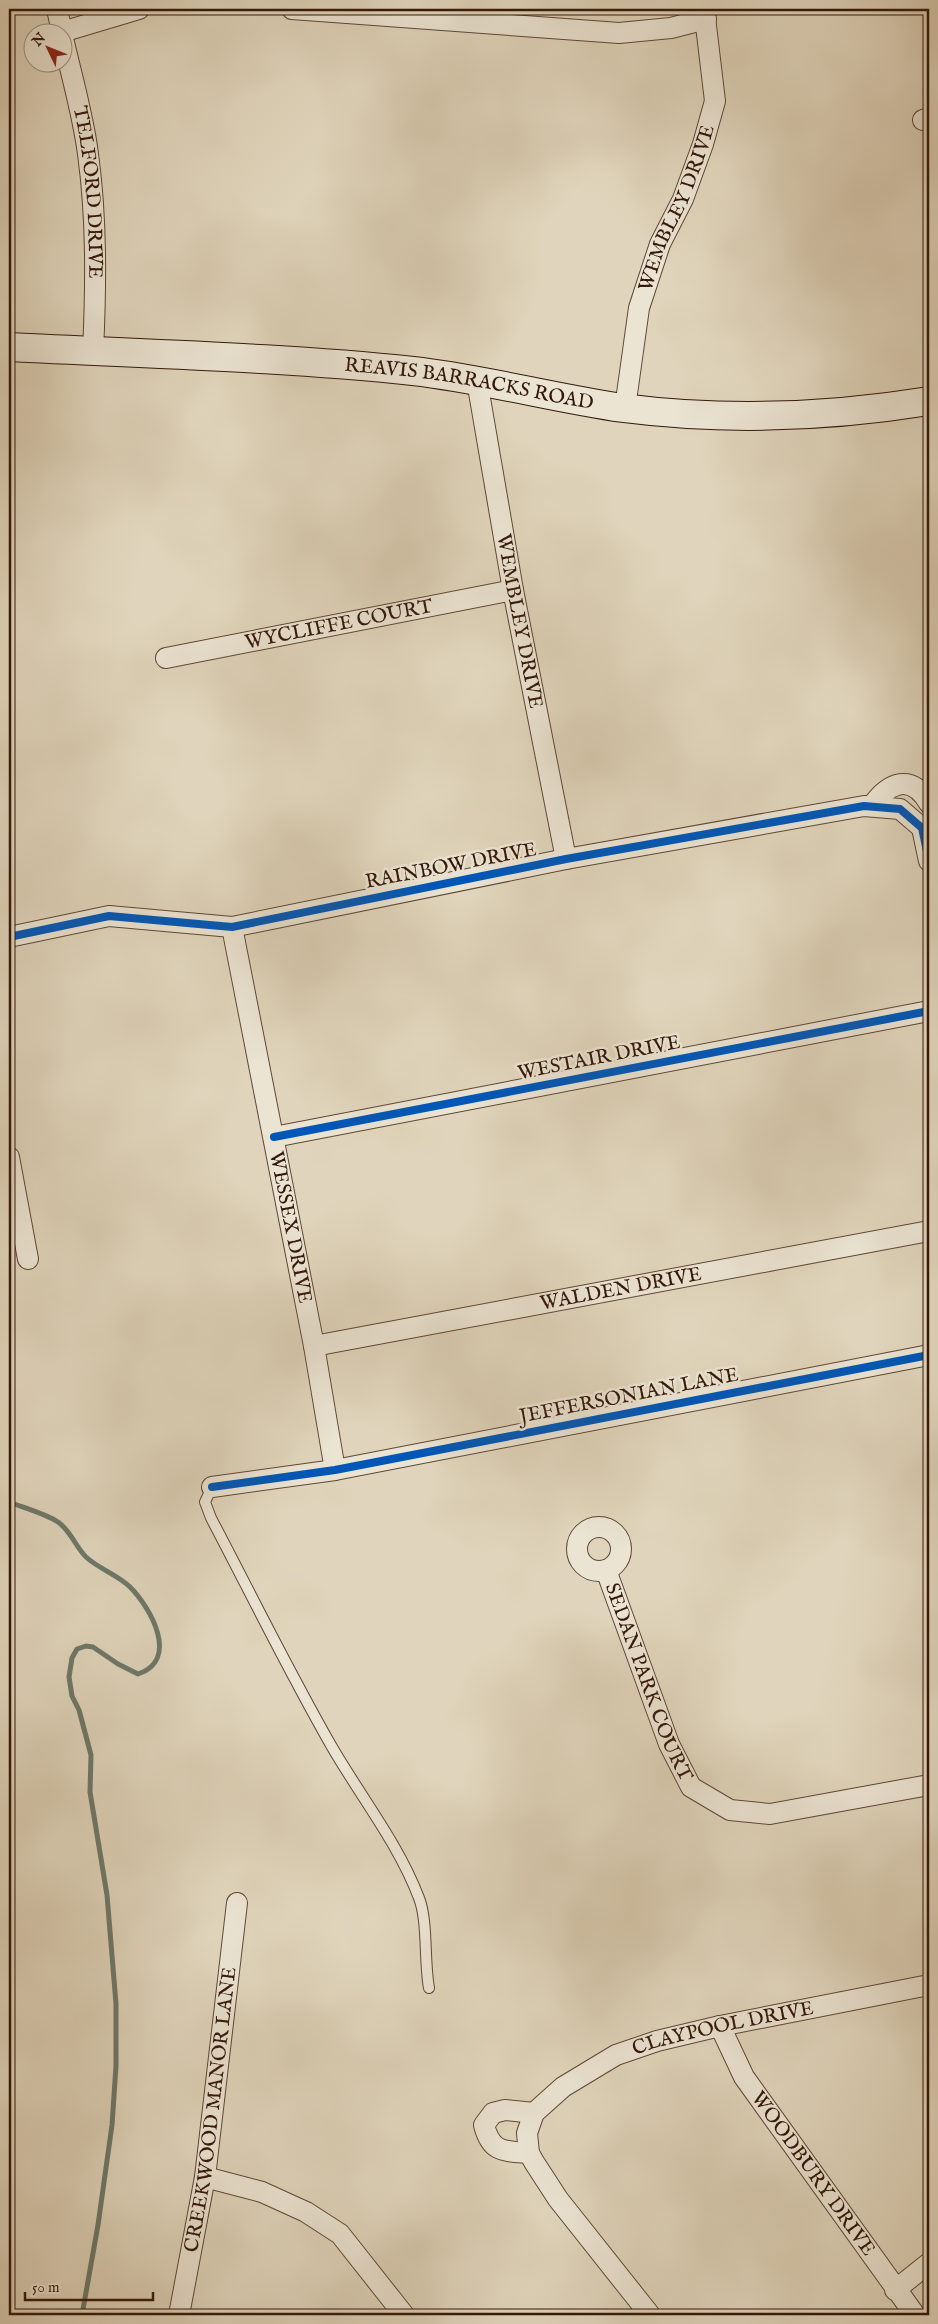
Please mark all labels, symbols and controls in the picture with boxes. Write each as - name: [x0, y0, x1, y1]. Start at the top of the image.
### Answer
- north arrow: [22, 22, 72, 72]
- text: N: [28, 29, 50, 51]
- street label: TELFORD DRIVE: [67, 104, 108, 279]
- street label: WEMBLEY DRIVE: [633, 122, 720, 294]
- street label: REAVIS BARRACKS ROAD: [343, 352, 596, 416]
- street label: WEMBLEY DRIVE: [491, 532, 549, 711]
- street label: WYCLIFFE COURT: [243, 593, 435, 655]
- street label: RAINBOW DRIVE: [363, 837, 539, 895]
- street label: WESTAIR DRIVE: [516, 1030, 683, 1086]
- street label: WESSEX DRIVE: [264, 1149, 318, 1306]
- street label: WALDEN DRIVE: [538, 1261, 704, 1316]
- street label: JEFFERSONIAN LANE: [515, 1362, 741, 1430]
- street label: SEDAN PARK COURT: [599, 1580, 699, 1786]
- street label: CREEKWOOD MANOR LANE: [179, 1965, 242, 2254]
- street label: CLAYPOOL DRIVE: [629, 1995, 816, 2061]
- street label: WOODBURY DRIVE: [746, 2086, 881, 2261]
- scale bar: [25, 2269, 152, 2301]
- text: 50 m: [32, 2278, 60, 2297]

